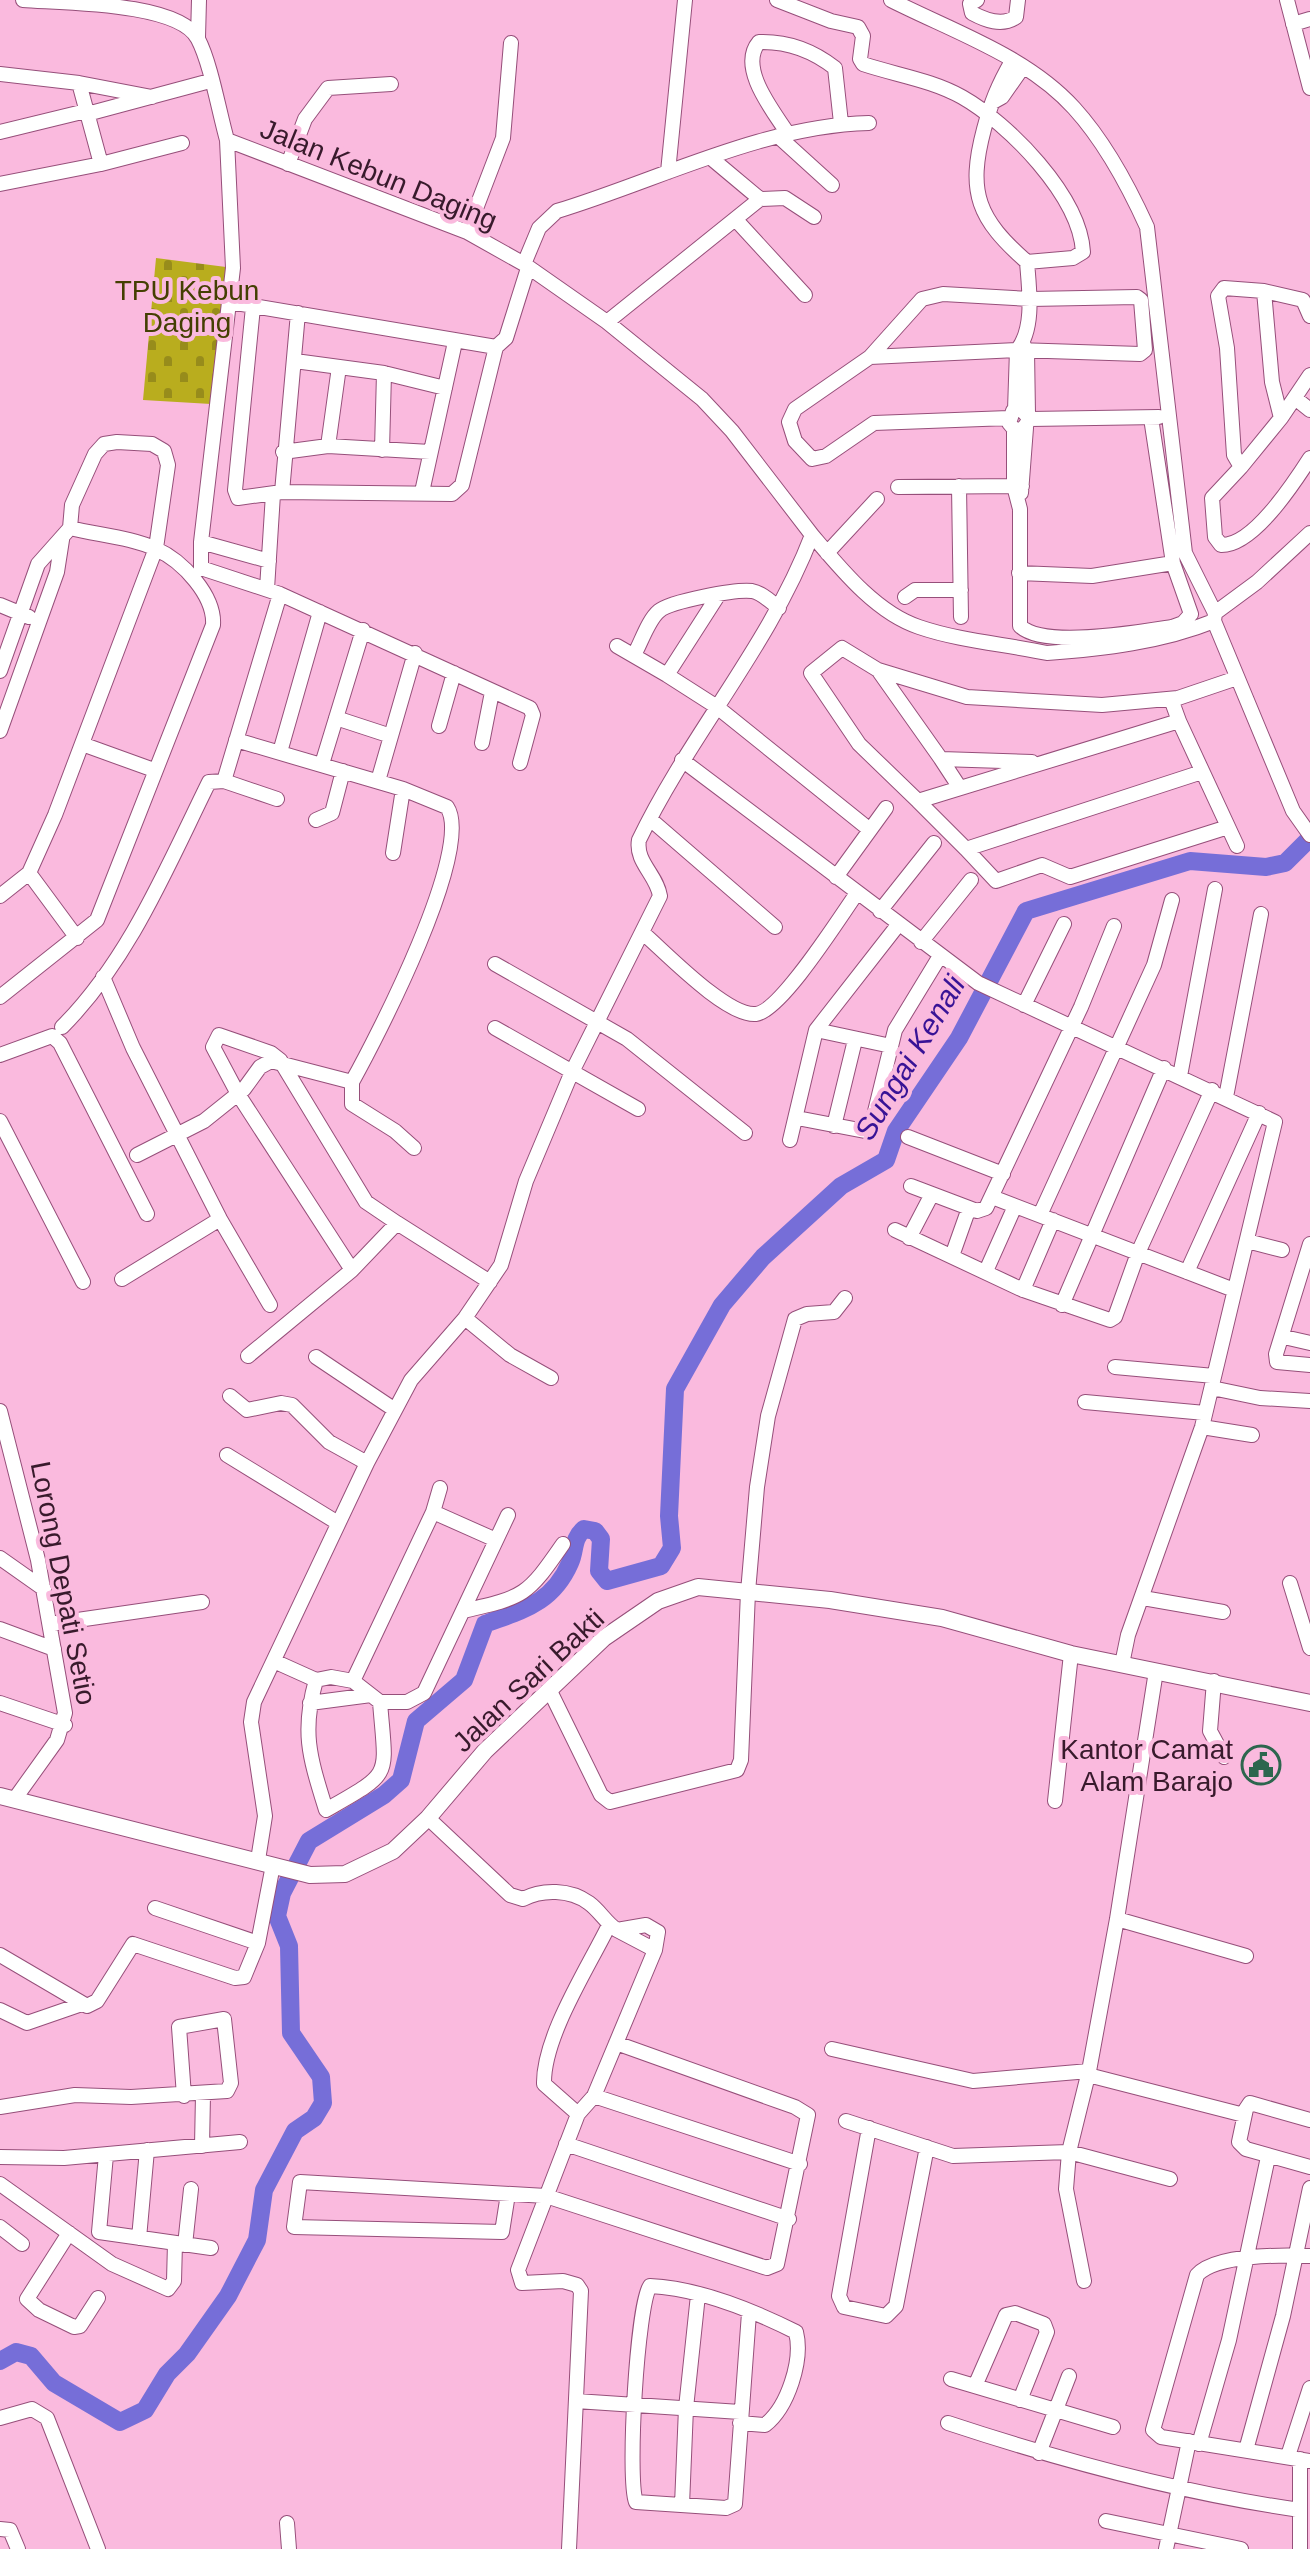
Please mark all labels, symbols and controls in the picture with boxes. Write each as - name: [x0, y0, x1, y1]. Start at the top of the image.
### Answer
- street label: Jalan Kebun Daging: [256, 113, 502, 236]
- park label: TPU Kebun Daging: [115, 275, 259, 338]
- water label: Sungai Kenali: [848, 969, 972, 1146]
- street label: Lorong Depati Setio: [25, 1459, 102, 1708]
- street label: Jalan Sari Bakti: [447, 1603, 610, 1758]
- place label: Kantor Camat Alam Barajo: [1060, 1734, 1233, 1797]
- public building icon: Kantor Camat Alam Barajo: [1240, 1744, 1282, 1786]

